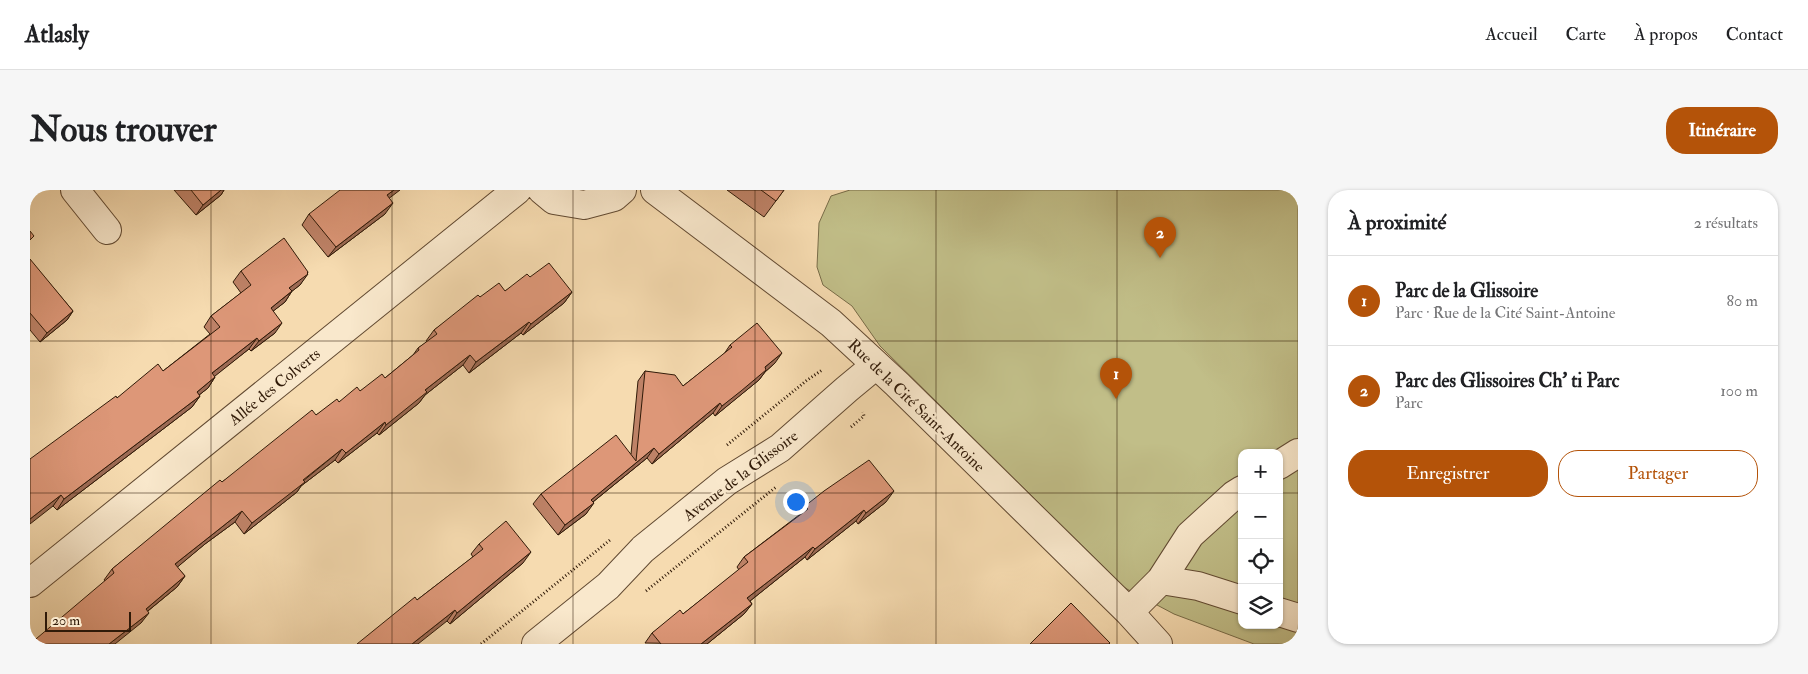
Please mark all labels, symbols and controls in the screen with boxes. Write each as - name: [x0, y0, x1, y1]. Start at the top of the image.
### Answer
- text: Atlasly: [25, 19, 89, 50]
- text: Accueil: [1485, 23, 1538, 46]
- text: Carte: [1566, 23, 1606, 46]
- text: À propos: [1634, 23, 1698, 46]
- text: Contact: [1726, 23, 1783, 46]
- button: Itinéraire: [1666, 107, 1778, 154]
- text: Nous trouver: [30, 108, 217, 152]
- text: À proximité: [1348, 209, 1446, 236]
- text: 2 résultats: [1694, 213, 1758, 233]
- pin: 2: [1144, 217, 1176, 258]
- text: Parc de la Glissoire: [1395, 279, 1538, 303]
- text: 1: [1361, 291, 1367, 311]
- text: 80 m: [1727, 291, 1758, 311]
- text: Parc · Rue de la Cité Saint-Antoine: [1395, 303, 1616, 323]
- street label: Rue de la Cité Saint-Antoine: [844, 335, 989, 477]
- street label: Allée des Colverts: [224, 344, 324, 430]
- pin: 1: [1100, 358, 1132, 399]
- text: Parc des Glissoires Ch' ti Parc: [1395, 369, 1620, 393]
- text: 2: [1360, 381, 1368, 401]
- text: 100 m: [1720, 381, 1758, 401]
- text: Parc: [1395, 393, 1423, 413]
- street label: Avenue de la Glissoire: [678, 426, 802, 526]
- map controls: [1238, 449, 1283, 629]
- button: +: [1238, 449, 1283, 494]
- button: Enregistrer: [1348, 450, 1548, 497]
- button: Partager: [1558, 450, 1758, 497]
- your location: [783, 489, 809, 515]
- button: −: [1238, 494, 1283, 539]
- button: locate: [1238, 539, 1283, 584]
- button: layers: [1238, 584, 1283, 629]
- scale bar: [45, 609, 131, 632]
- text: 20 m: [52, 612, 80, 629]

